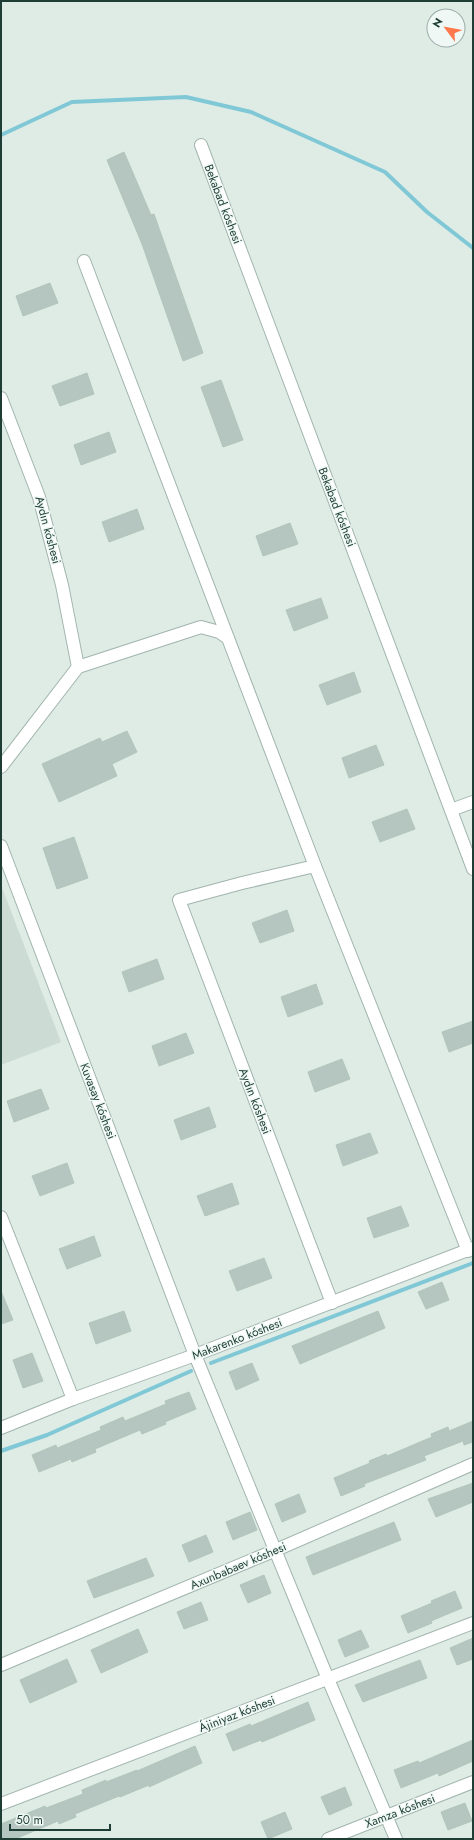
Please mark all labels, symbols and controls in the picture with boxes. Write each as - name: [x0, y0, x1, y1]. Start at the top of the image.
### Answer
- north arrow: [426, 8, 466, 48]
- text: N: [428, 15, 447, 31]
- street label: Bekabad kóshesi: [200, 162, 246, 246]
- street label: Bekabad kóshesi: [314, 465, 360, 549]
- street label: Aydın kóshesi: [30, 494, 66, 566]
- street label: Kuvasay kóshesi: [75, 1060, 121, 1142]
- street label: Aydın kóshesi: [234, 1065, 276, 1137]
- street label: Makarenko kóshesi: [189, 1314, 285, 1364]
- street label: Axunbabaev kóshesi: [187, 1538, 289, 1594]
- street label: Ájiniyaz kóshesi: [196, 1691, 278, 1737]
- street label: Xamza kóshesi: [362, 1789, 438, 1833]
- scale bar: [10, 1806, 110, 1832]
- text: 50 m: [16, 1811, 43, 1829]

